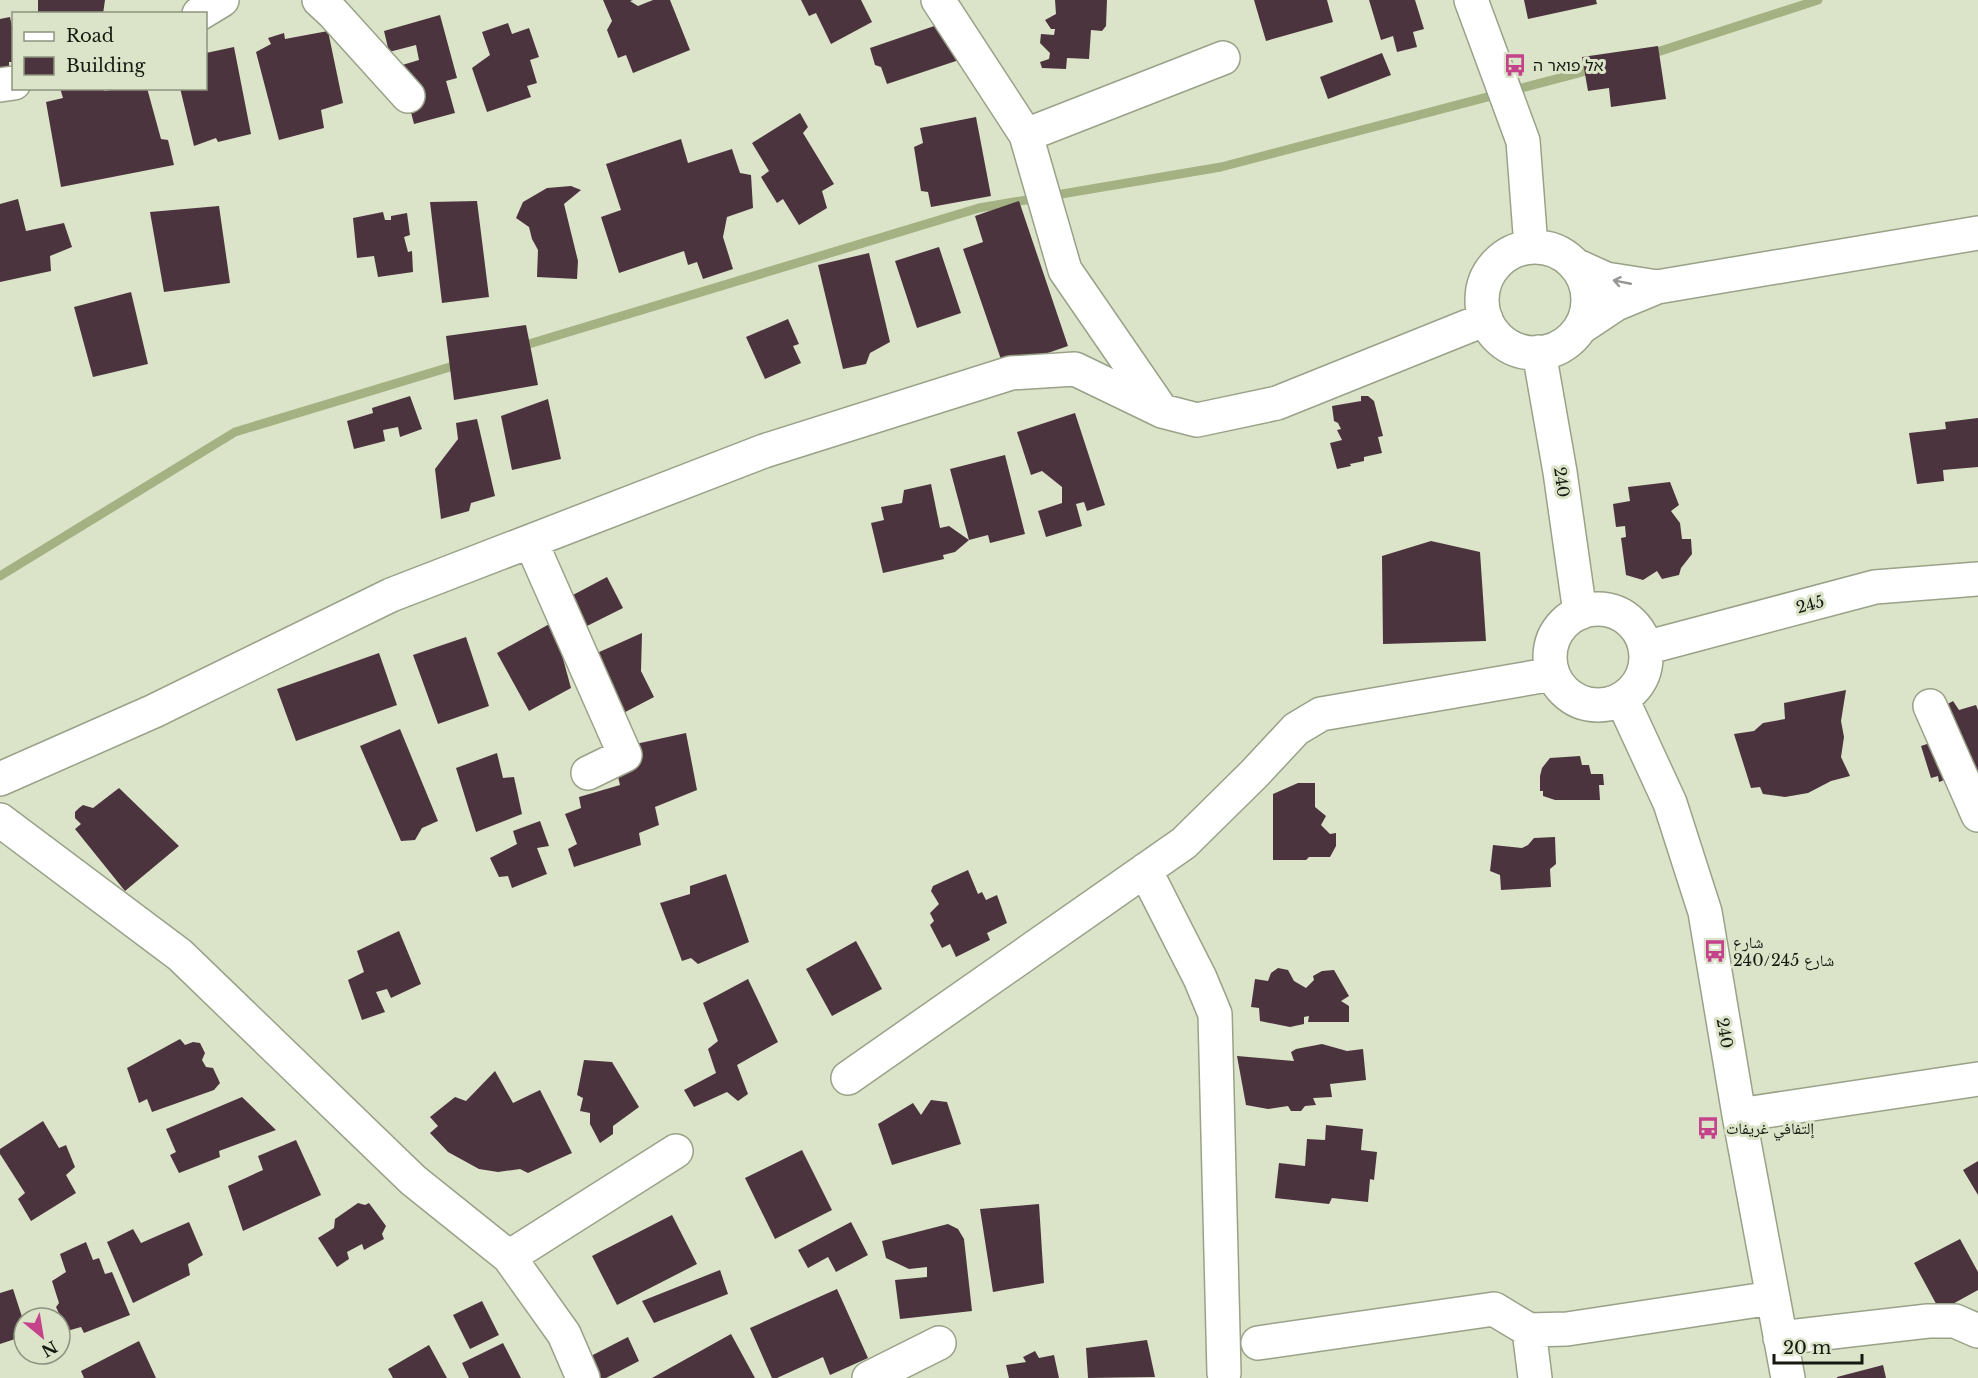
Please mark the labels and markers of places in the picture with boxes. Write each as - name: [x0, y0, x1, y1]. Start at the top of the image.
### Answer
- bus stop icon: אל פואר ה: [1502, 52, 1528, 78]
- place label: אל פואר ה: [1533, 55, 1604, 75]
- place label: شارع 240/شارع 245: [1733, 932, 1834, 971]
- bus stop icon: شارع 240/شارع 245: [1702, 938, 1728, 964]
- bus stop icon: إلتفافي غريفات: [1695, 1115, 1721, 1141]
- place label: إلتفافي غريفات: [1726, 1118, 1814, 1141]

